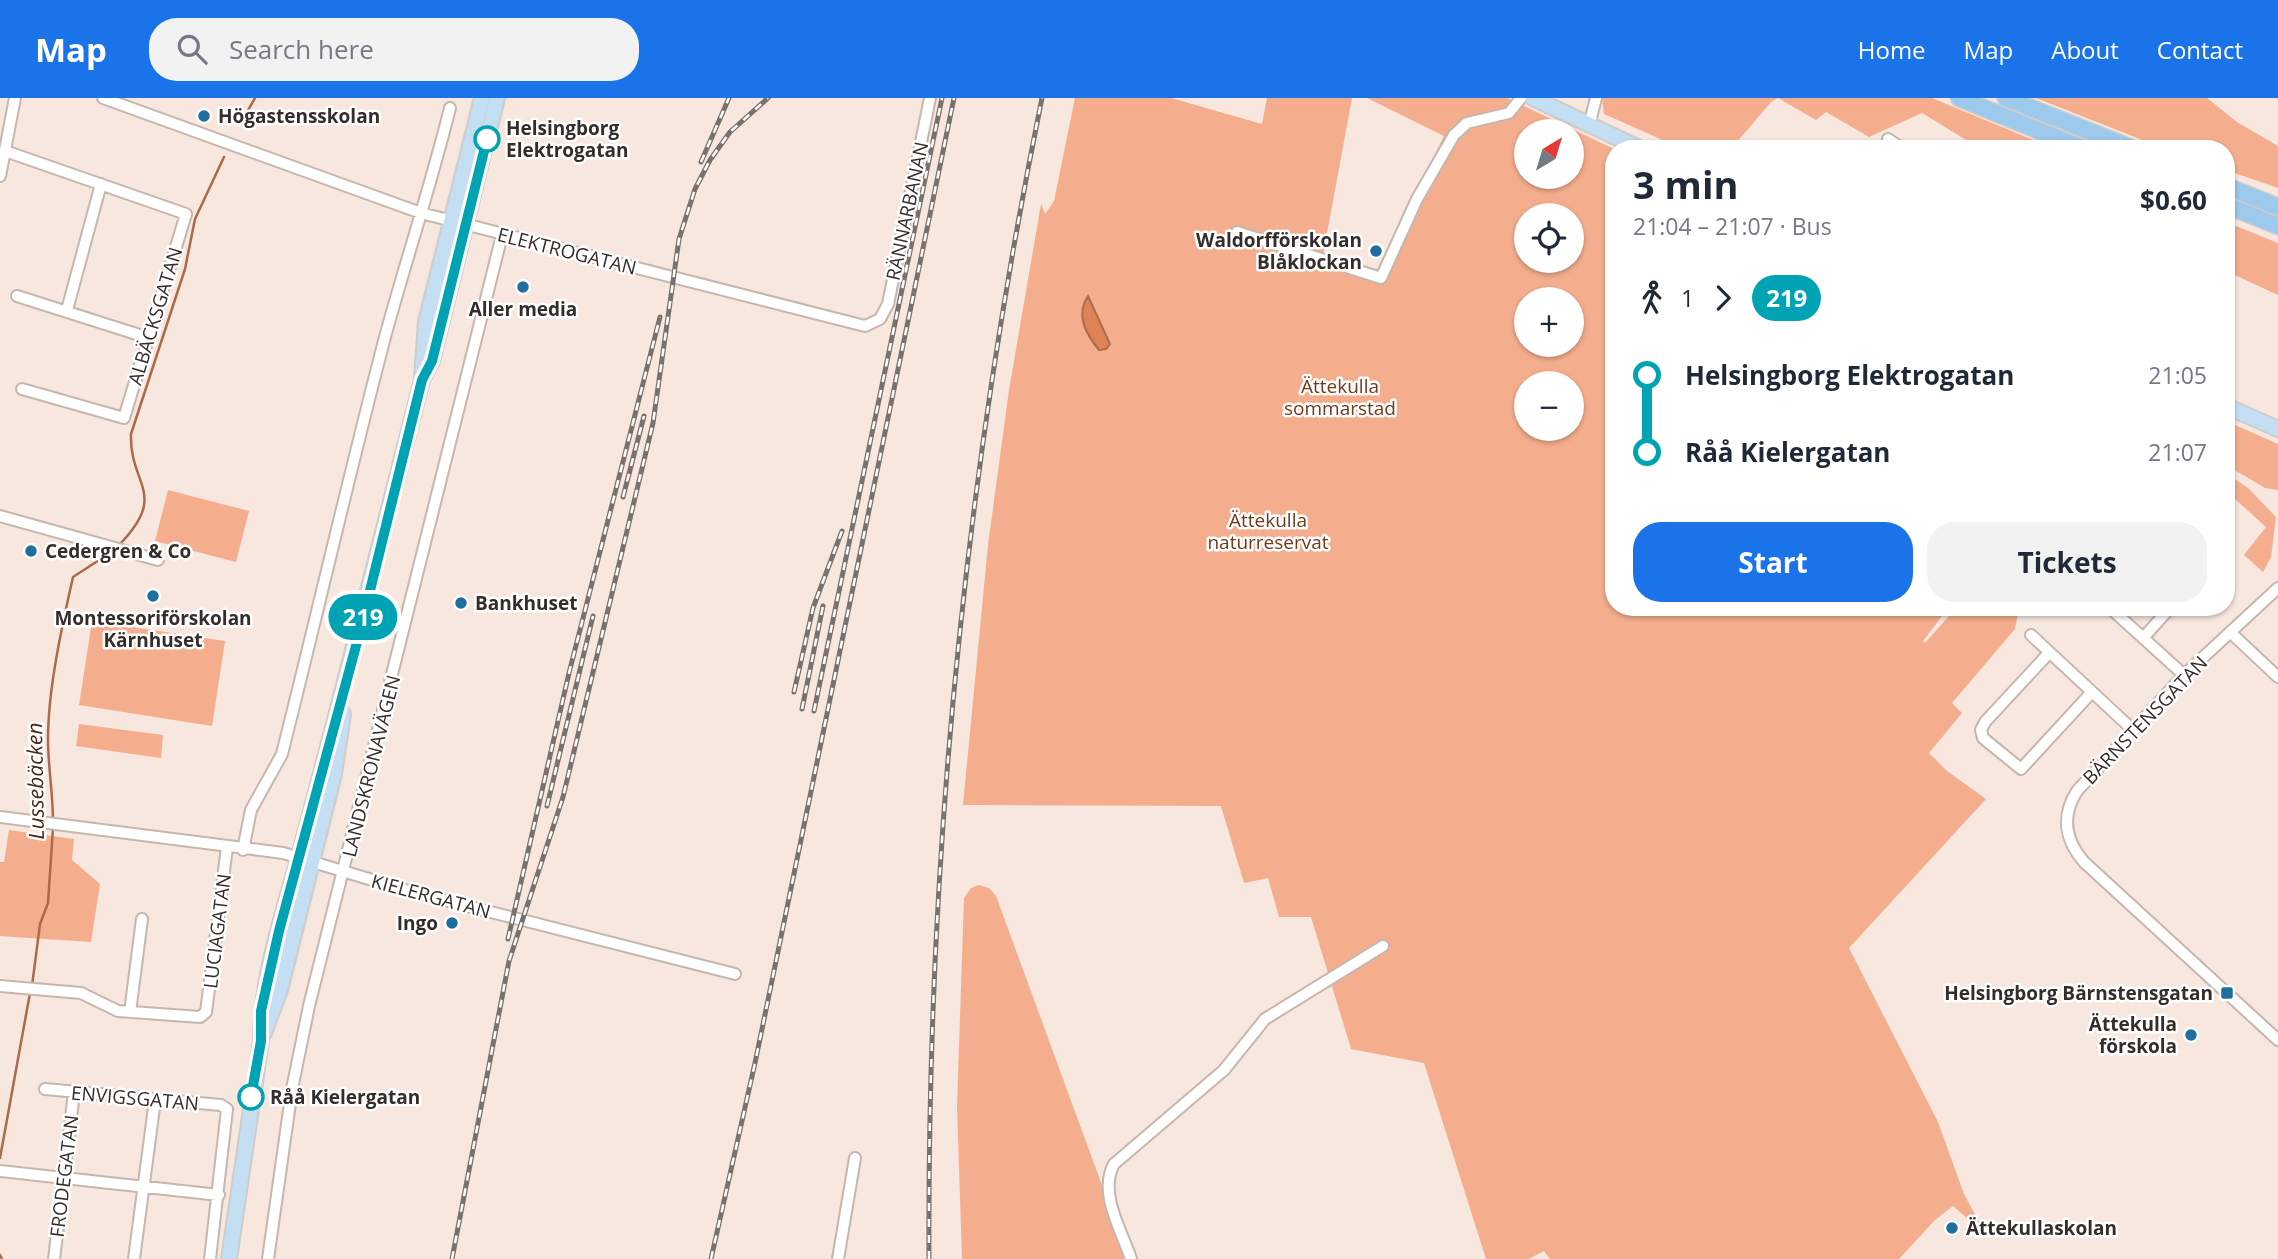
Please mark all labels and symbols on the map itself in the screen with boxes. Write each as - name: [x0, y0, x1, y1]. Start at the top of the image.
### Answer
- place label: Högastensskolan: [218, 103, 380, 129]
- marker: Högastensskolan: [196, 108, 212, 124]
- place label: Helsingborg Elektrogatan: [506, 115, 629, 163]
- north arrow: [1514, 119, 1584, 189]
- marker: Helsingborg Elektrogatan: [474, 126, 500, 152]
- street label: RÄNNARBANAN: [880, 139, 934, 283]
- street label: ELEKTROGATAN: [495, 221, 639, 281]
- place label: Waldorfförskolan Blåklockan: [1196, 227, 1362, 275]
- marker: Waldorfförskolan Blåklockan: [1368, 243, 1384, 259]
- street label: ALBÄCKSGATAN: [122, 244, 188, 388]
- marker: Aller media: [515, 279, 531, 295]
- place label: Aller media: [469, 296, 577, 322]
- park label: Ättekulla sommarstad: [1284, 373, 1396, 421]
- park label: Ättekulla naturreservat: [1207, 507, 1329, 555]
- place label: Cedergren & Co: [45, 538, 191, 564]
- marker: Cedergren & Co: [23, 543, 39, 559]
- marker: Montessoriförskolan Kärnhuset: [145, 588, 161, 604]
- place label: Bankhuset: [475, 590, 577, 616]
- line badge: 219: [323, 594, 403, 640]
- marker: Bankhuset: [453, 595, 469, 611]
- place label: Montessoriförskolan Kärnhuset: [54, 605, 252, 653]
- street label: BÄRNSTENSGATAN: [2077, 650, 2213, 790]
- street label: LANDSKRONAVÄGEN: [336, 672, 406, 860]
- water label: Lussebäcken: [20, 722, 50, 840]
- street label: KIELERGATAN: [369, 868, 493, 924]
- street label: LUCIAGATAN: [197, 872, 237, 990]
- place label: Ingo: [397, 910, 438, 936]
- marker: Ingo: [444, 915, 460, 931]
- place label: Helsingborg Bärnstensgatan: [1944, 980, 2213, 1006]
- marker: Helsingborg Bärnstensgatan: [2219, 985, 2235, 1001]
- place label: Ättekulla förskola: [2089, 1011, 2177, 1059]
- marker: Ättekulla förskola: [2183, 1027, 2199, 1043]
- street label: ENVIGSGATAN: [70, 1079, 200, 1117]
- marker: Råå Kielergatan: [238, 1084, 264, 1110]
- place label: Råå Kielergatan: [270, 1084, 420, 1110]
- street label: FRODEGATAN: [44, 1113, 84, 1239]
- place label: Ättekullaskolan: [1966, 1215, 2117, 1241]
- marker: Ättekullaskolan: [1944, 1220, 1960, 1236]

